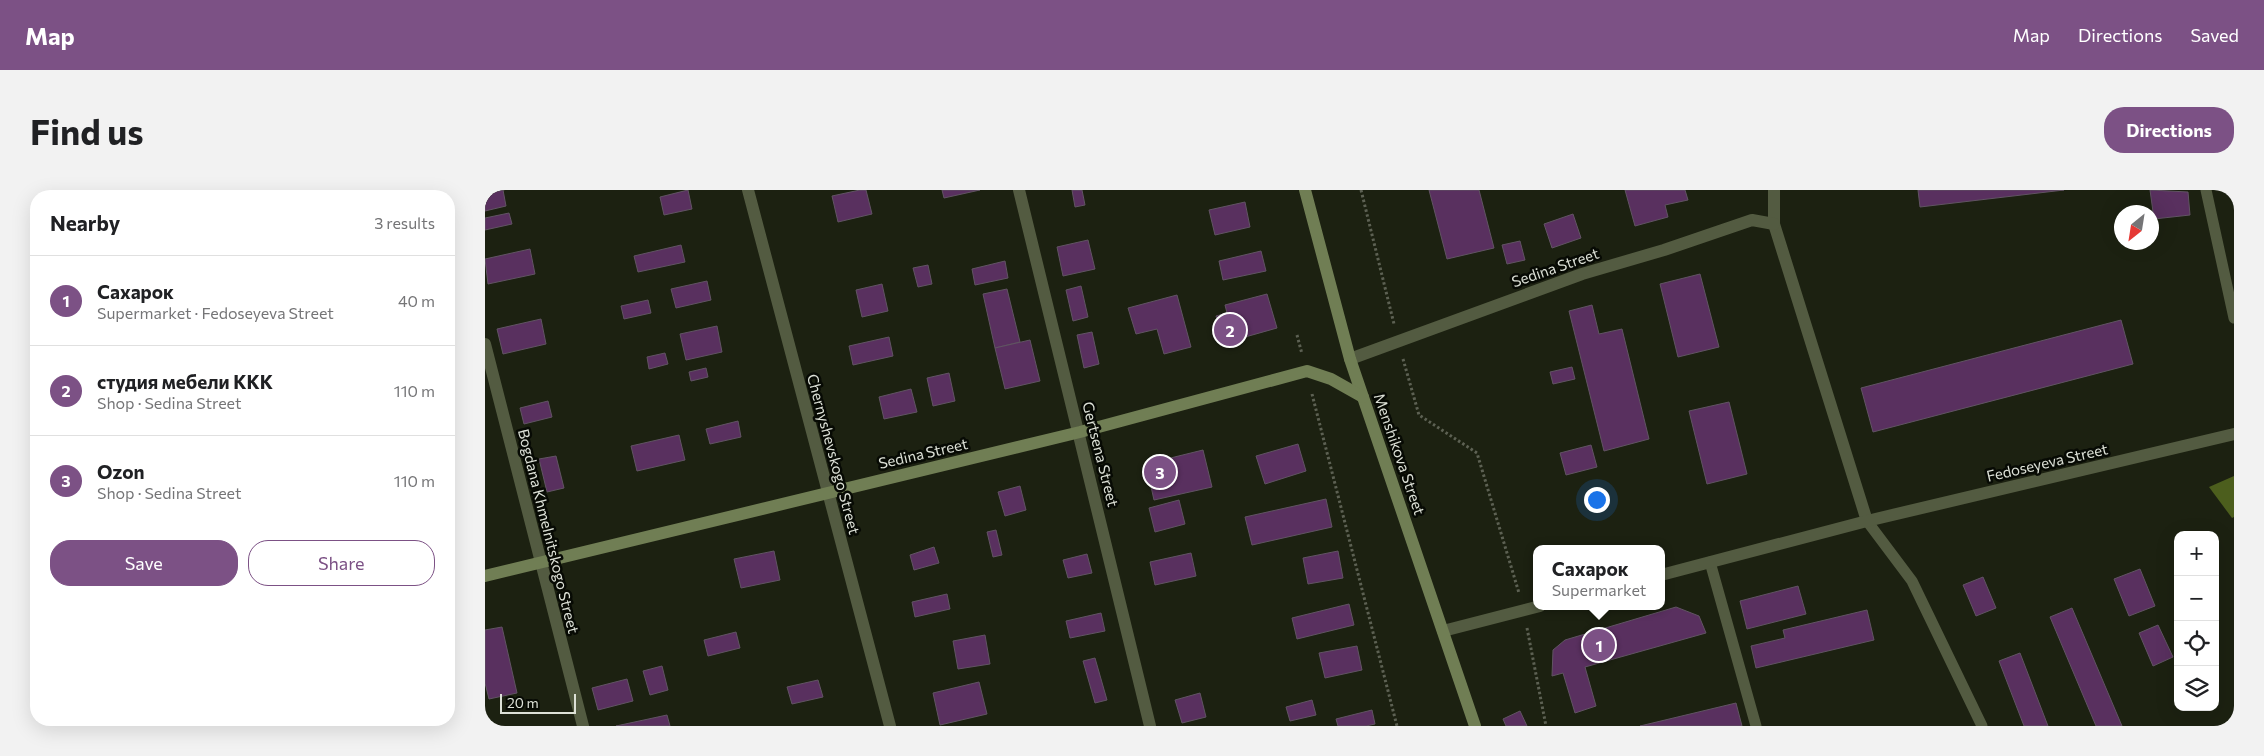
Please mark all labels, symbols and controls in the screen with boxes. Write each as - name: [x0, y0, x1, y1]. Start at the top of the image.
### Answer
- text: Map: [25, 21, 75, 50]
- text: Map: [2013, 24, 2050, 46]
- text: Directions: [2078, 24, 2162, 46]
- text: Saved: [2190, 24, 2239, 46]
- button: Directions: [2104, 107, 2234, 153]
- text: Find us: [30, 109, 144, 152]
- north arrow: [2114, 205, 2159, 250]
- text: Nearby: [50, 210, 120, 235]
- text: 3 results: [374, 213, 435, 232]
- street label: Sedina Street: [1509, 244, 1601, 290]
- text: Сахарок: [97, 280, 174, 303]
- text: 1: [62, 291, 70, 310]
- text: 40 m: [398, 291, 435, 310]
- text: Supermarket · Fedoseyeva Street: [97, 303, 334, 322]
- pin: 2: [1214, 311, 1246, 349]
- text: студия мебели ККК: [97, 370, 273, 393]
- street label: Chernyshevskogo Street: [804, 372, 864, 536]
- text: 2: [61, 381, 71, 400]
- text: 110 m: [394, 381, 435, 400]
- street label: Menshikova Street: [1371, 391, 1429, 517]
- text: Shop · Sedina Street: [97, 393, 241, 412]
- street label: Gertsena Street: [1079, 400, 1123, 508]
- street label: Bogdana Khmelnitskogo Street: [515, 427, 583, 635]
- street label: Sedina Street: [877, 434, 969, 472]
- street label: Fedoseyeva Street: [1985, 439, 2109, 485]
- pin: 3: [1144, 453, 1176, 491]
- text: Ozon: [97, 460, 145, 483]
- text: 3: [61, 471, 71, 490]
- text: 110 m: [394, 471, 435, 490]
- text: Shop · Sedina Street: [97, 483, 241, 502]
- your location: [1584, 487, 1610, 513]
- map controls: [2174, 531, 2219, 711]
- button: +: [2174, 531, 2219, 576]
- button: Save: [50, 540, 238, 586]
- button: Share: [248, 540, 435, 586]
- popup: [1533, 545, 1665, 610]
- text: Сахарок: [1552, 557, 1629, 580]
- button: −: [2174, 576, 2219, 621]
- text: Supermarket: [1552, 580, 1646, 599]
- button: locate: [2174, 621, 2219, 666]
- pin: 1: [1583, 626, 1615, 664]
- button: layers: [2174, 666, 2219, 711]
- scale bar: [500, 691, 576, 714]
- text: 20 m: [507, 694, 539, 711]

